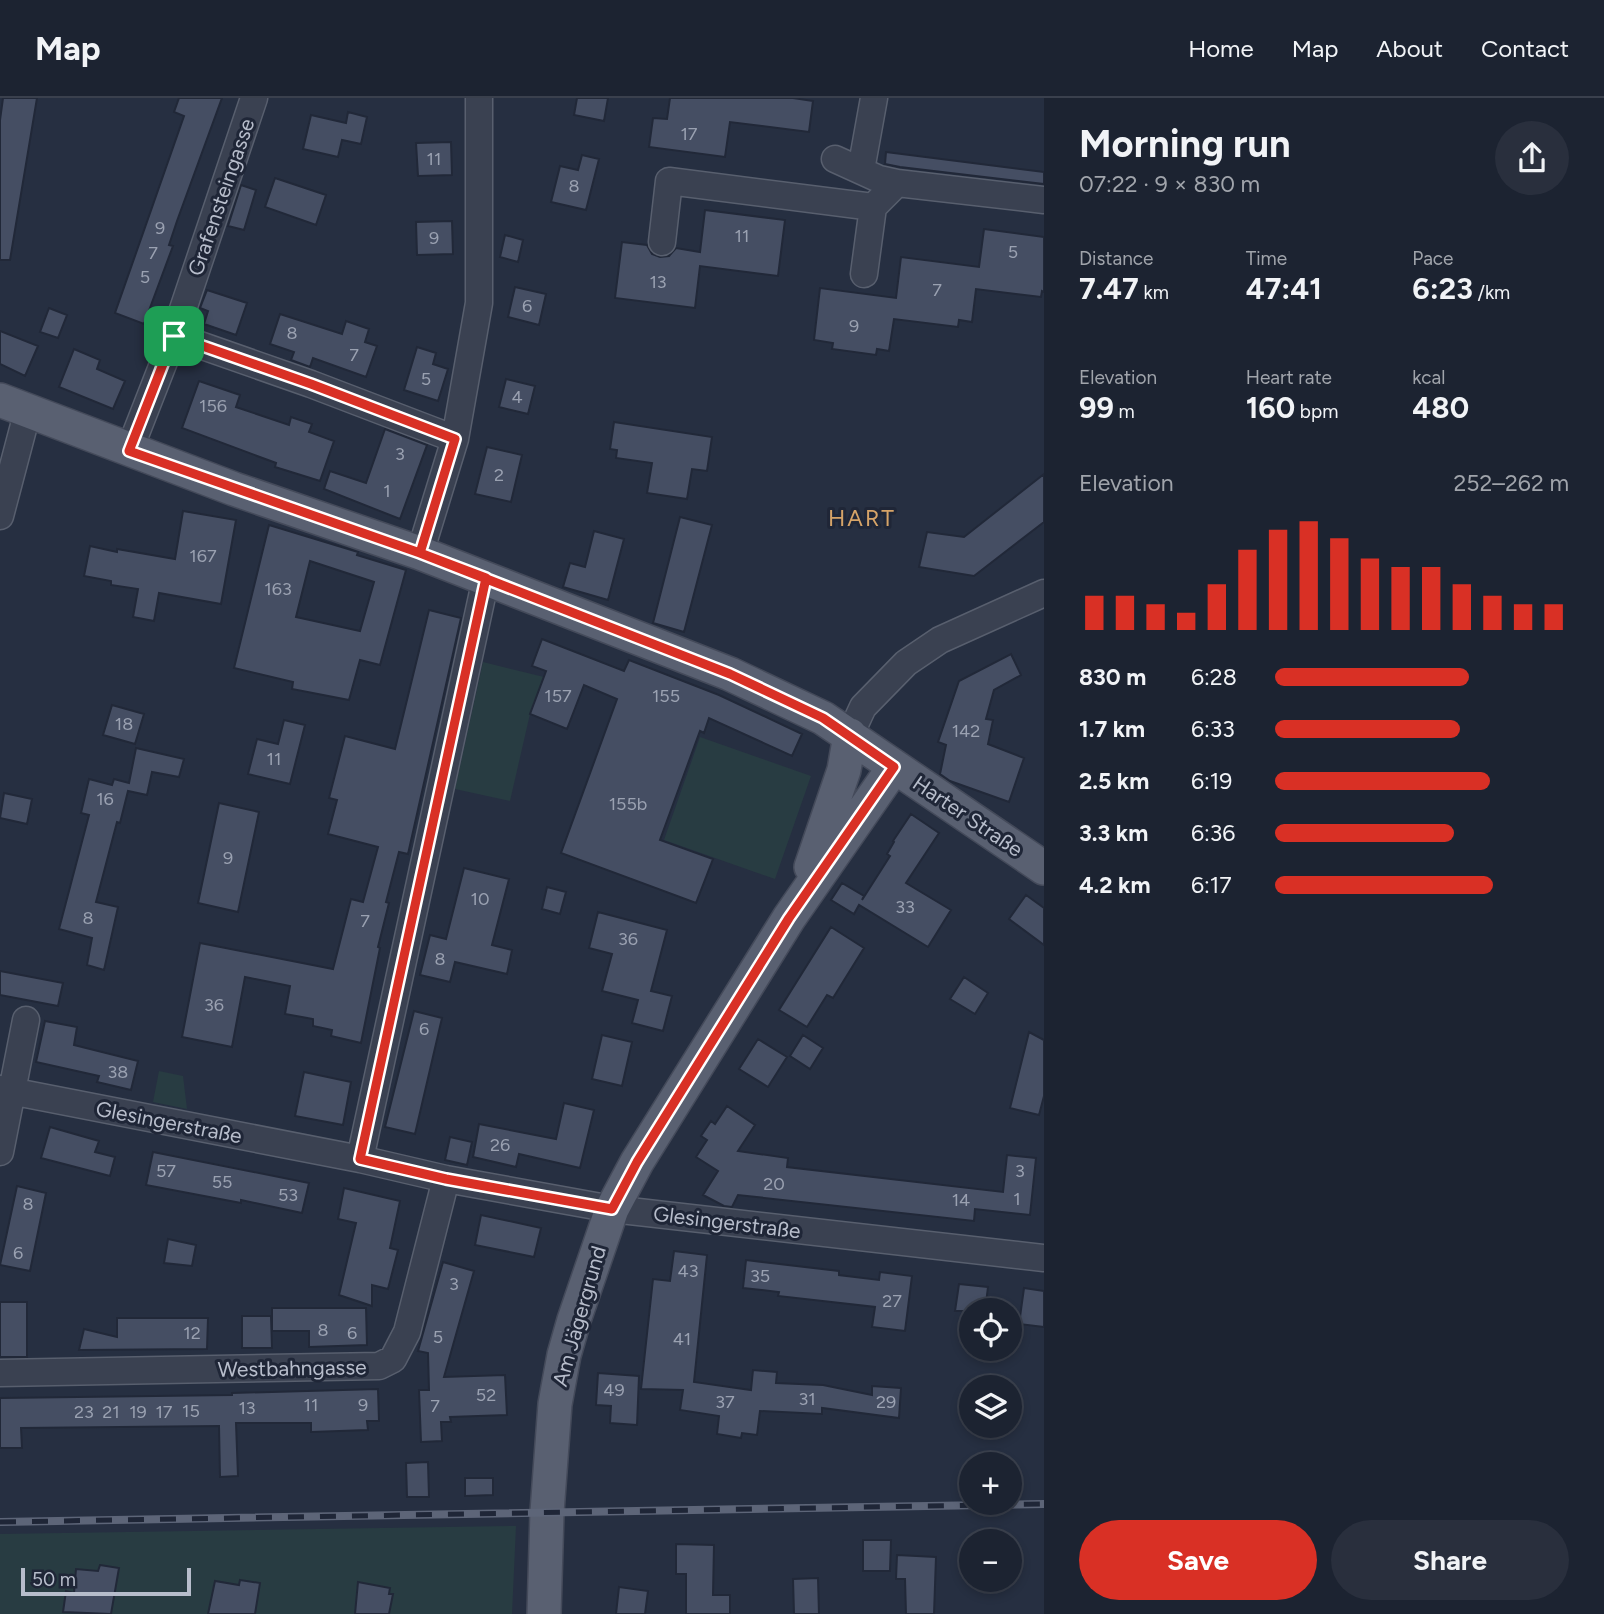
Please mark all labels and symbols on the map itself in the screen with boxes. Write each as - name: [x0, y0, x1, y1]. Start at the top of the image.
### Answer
- street label: Grafensteingasse: [182, 115, 260, 279]
- house number: 17: [680, 123, 698, 145]
- house number: 11: [427, 148, 441, 170]
- house number: 8: [568, 175, 580, 197]
- house number: 9: [155, 217, 165, 239]
- house number: 11: [735, 225, 749, 247]
- house number: 9: [429, 227, 439, 249]
- house number: 5: [1008, 241, 1018, 263]
- house number: 7: [148, 242, 158, 264]
- house number: 5: [140, 266, 150, 288]
- house number: 13: [649, 271, 667, 293]
- house number: 7: [932, 279, 942, 301]
- house number: 6: [522, 295, 532, 317]
- pin: [144, 306, 204, 366]
- house number: 9: [849, 315, 859, 337]
- house number: 8: [286, 322, 298, 344]
- house number: 7: [349, 344, 359, 366]
- house number: 5: [421, 368, 431, 390]
- house number: 4: [511, 386, 523, 408]
- house number: 156: [199, 395, 227, 417]
- house number: 3: [395, 443, 405, 465]
- house number: 2: [494, 464, 504, 486]
- house number: 1: [383, 480, 391, 502]
- district label: HART: [828, 504, 896, 532]
- house number: 167: [189, 545, 217, 567]
- house number: 163: [264, 578, 292, 600]
- house number: 157: [544, 685, 572, 707]
- house number: 155: [652, 685, 680, 707]
- house number: 18: [115, 713, 133, 735]
- house number: 142: [952, 720, 980, 742]
- house number: 11: [267, 748, 281, 770]
- street label: Harter Straße: [908, 770, 1028, 862]
- house number: 16: [96, 788, 114, 810]
- house number: 155b: [609, 793, 647, 815]
- house number: 9: [223, 847, 233, 869]
- house number: 10: [471, 888, 489, 910]
- house number: 33: [895, 896, 915, 918]
- house number: 8: [82, 907, 94, 929]
- house number: 7: [360, 910, 370, 932]
- house number: 36: [618, 928, 638, 950]
- house number: 8: [434, 948, 446, 970]
- house number: 36: [204, 994, 224, 1016]
- house number: 6: [419, 1018, 429, 1040]
- house number: 38: [108, 1061, 128, 1083]
- street label: Glesingerstraße: [94, 1096, 244, 1148]
- house number: 26: [490, 1134, 510, 1156]
- house number: 57: [156, 1160, 176, 1182]
- house number: 3: [1015, 1160, 1025, 1182]
- house number: 55: [212, 1171, 232, 1193]
- house number: 20: [763, 1173, 785, 1195]
- house number: 53: [278, 1184, 298, 1206]
- house number: 1: [1013, 1188, 1021, 1210]
- house number: 14: [952, 1189, 970, 1211]
- house number: 8: [22, 1193, 34, 1215]
- street label: Glesingerstraße: [652, 1201, 802, 1243]
- house number: 6: [13, 1242, 23, 1264]
- street label: Am Jägergrund: [547, 1243, 611, 1389]
- house number: 43: [678, 1260, 698, 1282]
- house number: 35: [750, 1265, 770, 1287]
- house number: 3: [449, 1273, 459, 1295]
- house number: 27: [882, 1290, 902, 1312]
- house number: 8: [317, 1319, 329, 1341]
- house number: 12: [183, 1322, 201, 1344]
- house number: 6: [347, 1322, 357, 1344]
- house number: 5: [433, 1326, 443, 1348]
- house number: 41: [673, 1328, 691, 1350]
- street label: Westbahngasse: [217, 1354, 367, 1382]
- house number: 49: [603, 1379, 625, 1401]
- house number: 52: [476, 1384, 496, 1406]
- house number: 31: [798, 1388, 816, 1410]
- house number: 37: [715, 1391, 735, 1413]
- house number: 29: [876, 1391, 896, 1413]
- house number: 11: [304, 1394, 318, 1416]
- house number: 9: [358, 1394, 368, 1416]
- house number: 7: [430, 1395, 440, 1417]
- house number: 13: [238, 1397, 256, 1419]
- house number: 15: [182, 1400, 200, 1422]
- house number: 23: [74, 1401, 94, 1423]
- house number: 21: [102, 1401, 120, 1423]
- house number: 19: [129, 1401, 147, 1423]
- house number: 17: [155, 1401, 173, 1423]
- scale bar: [21, 1565, 191, 1597]

